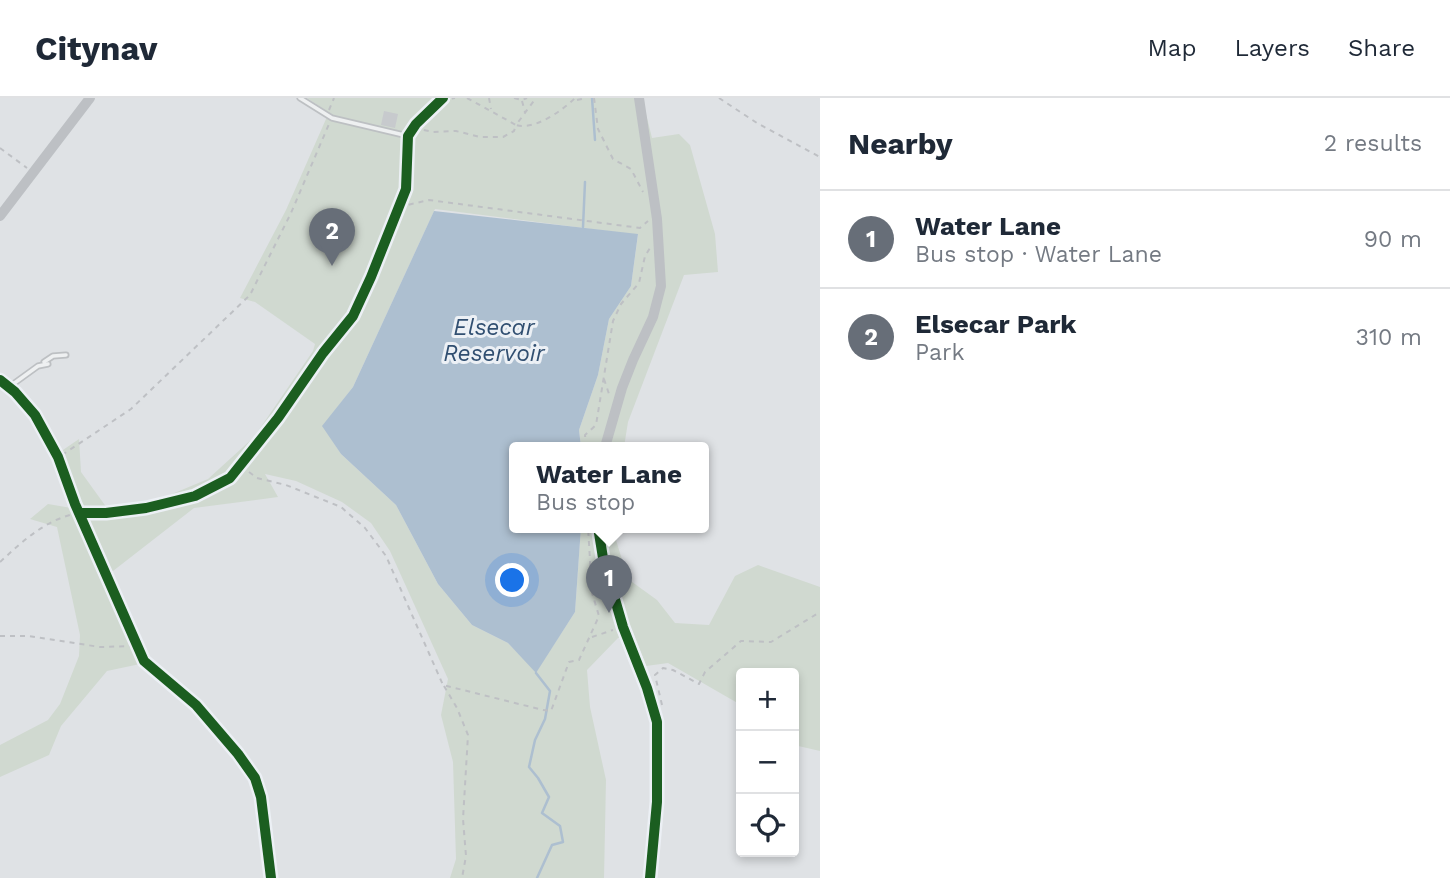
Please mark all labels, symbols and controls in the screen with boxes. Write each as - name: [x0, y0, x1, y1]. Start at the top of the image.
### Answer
- text: Citynav: [35, 29, 157, 68]
- text: Map: [1148, 34, 1196, 62]
- text: Layers: [1234, 34, 1310, 62]
- text: Share: [1348, 34, 1415, 62]
- text: Nearby: [848, 126, 953, 161]
- text: 2 results: [1324, 130, 1422, 157]
- pin: 2: [309, 208, 355, 266]
- text: Water Lane: [915, 211, 1061, 241]
- text: 1: [866, 226, 876, 253]
- text: 90 m: [1364, 226, 1422, 253]
- text: Bus stop · Water Lane: [915, 241, 1162, 268]
- text: Elsecar Park: [915, 309, 1077, 339]
- water label: Elsecar Reservoir: [443, 314, 546, 367]
- text: 2: [864, 324, 878, 351]
- text: 310 m: [1356, 324, 1422, 351]
- text: Park: [915, 339, 964, 366]
- popup: [509, 442, 709, 533]
- text: Water Lane: [536, 459, 682, 489]
- text: Bus stop: [536, 489, 635, 516]
- pin: 1: [586, 555, 632, 613]
- your location: [495, 563, 529, 597]
- map controls: [736, 668, 799, 857]
- button: +: [736, 668, 799, 731]
- button: −: [736, 731, 799, 794]
- button: locate: [736, 794, 799, 857]

